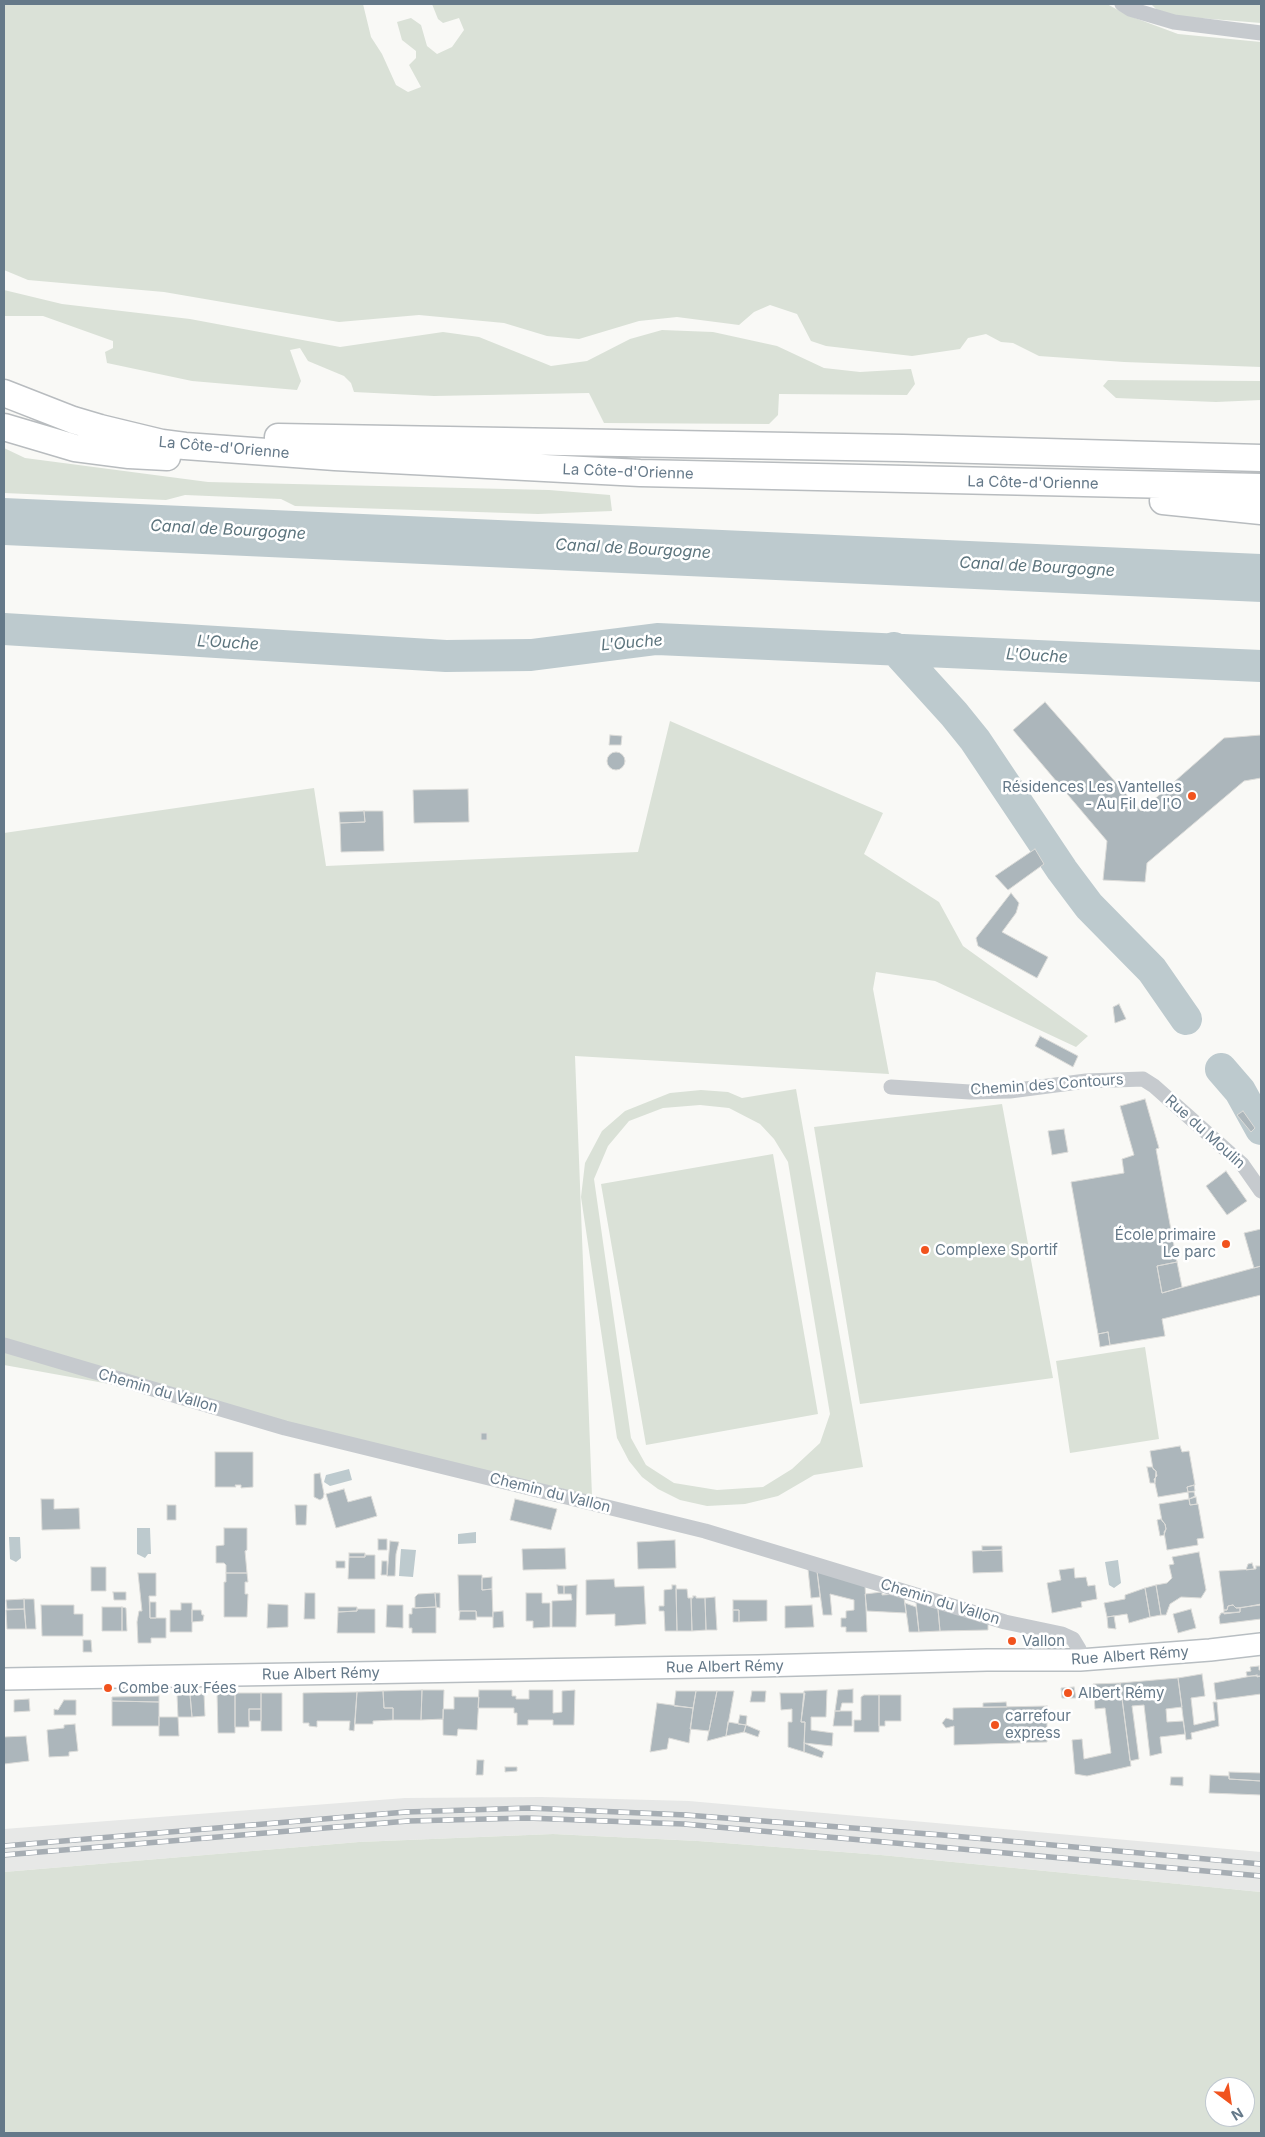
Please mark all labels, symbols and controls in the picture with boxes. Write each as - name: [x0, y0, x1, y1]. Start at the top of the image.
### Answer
- street label: La Côte-d'Orienne: [158, 433, 290, 463]
- street label: La Côte-d'Orienne: [562, 461, 694, 483]
- street label: La Côte-d'Orienne: [967, 473, 1099, 493]
- water label: Canal de Bourgogne: [150, 516, 306, 544]
- water label: Canal de Bourgogne: [555, 535, 711, 563]
- water label: Canal de Bourgogne: [959, 553, 1115, 581]
- water label: L'Ouche: [600, 631, 664, 655]
- water label: L'Ouche: [197, 632, 259, 654]
- water label: L'Ouche: [1006, 645, 1068, 667]
- place label: Résidences Les Vantelles - Au Fil de l'O: [1002, 778, 1182, 813]
- marker: Résidences Les Vantelles - Au Fil de l'O: [1186, 790, 1198, 802]
- street label: Chemin des Contours: [970, 1071, 1124, 1099]
- street label: Rue du Moulin: [1161, 1091, 1249, 1173]
- place label: École primaire Le parc: [1115, 1226, 1216, 1261]
- marker: École primaire Le parc: [1220, 1238, 1232, 1250]
- place label: Complexe Sportif: [935, 1241, 1058, 1259]
- marker: Complexe Sportif: [919, 1244, 931, 1256]
- street label: Chemin du Vallon: [96, 1365, 220, 1417]
- street label: Chemin du Vallon: [488, 1469, 612, 1517]
- street label: Chemin du Vallon: [878, 1575, 1002, 1629]
- place label: Vallon: [1022, 1632, 1065, 1650]
- marker: Vallon: [1006, 1635, 1018, 1647]
- street label: Rue Albert Rémy: [1071, 1643, 1189, 1669]
- street label: Rue Albert Rémy: [666, 1657, 784, 1677]
- street label: Rue Albert Rémy: [262, 1664, 380, 1684]
- place label: Combe aux Fées: [118, 1679, 237, 1697]
- marker: Combe aux Fées: [102, 1682, 114, 1694]
- place label: Albert Rémy: [1078, 1684, 1164, 1702]
- marker: Albert Rémy: [1062, 1687, 1074, 1699]
- place label: carrefour express: [1005, 1707, 1071, 1742]
- marker: carrefour express: [989, 1719, 1001, 1731]
- north arrow: [1205, 2077, 1255, 2127]
- text: N: [1229, 2104, 1246, 2124]

